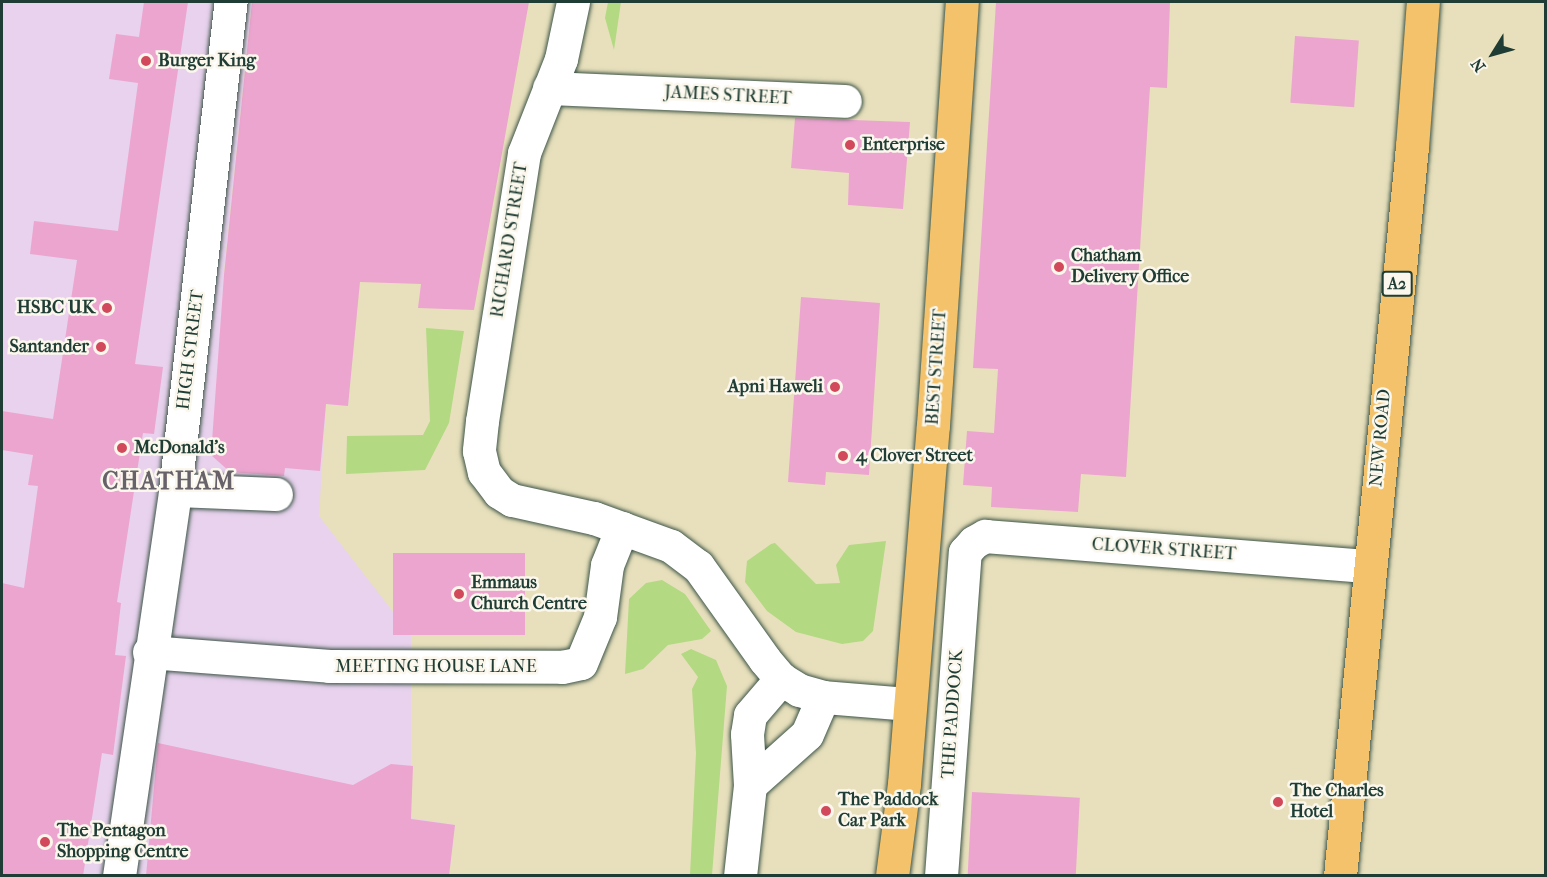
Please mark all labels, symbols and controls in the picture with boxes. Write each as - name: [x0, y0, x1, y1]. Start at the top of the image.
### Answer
- north arrow: [1463, 24, 1523, 84]
- place label: Burger King: [158, 50, 256, 72]
- marker: Burger King: [139, 54, 153, 68]
- text: N: [1467, 55, 1489, 76]
- street label: JAMES STREET: [664, 82, 792, 110]
- place label: Enterprise: [862, 134, 945, 156]
- marker: Enterprise: [843, 138, 857, 152]
- street label: RICHARD STREET: [487, 161, 533, 319]
- place label: Chatham Delivery Office: [1071, 246, 1189, 288]
- marker: Chatham Delivery Office: [1052, 260, 1066, 274]
- road number: A2: [1380, 271, 1414, 297]
- street label: HIGH STREET: [173, 289, 209, 411]
- place label: HSBC UK: [17, 297, 95, 319]
- marker: HSBC UK: [100, 301, 114, 315]
- street label: BEST STREET: [922, 308, 952, 426]
- place label: Santander: [10, 336, 89, 358]
- marker: Santander: [94, 340, 108, 354]
- place label: Apni Haweli: [728, 376, 823, 398]
- marker: Apni Haweli: [828, 380, 842, 394]
- street label: NEW ROAD: [1366, 388, 1396, 488]
- place label: McDonald's: [134, 437, 225, 459]
- marker: McDonald's: [115, 441, 129, 455]
- place label: 4 Clover Street: [856, 445, 973, 467]
- marker: 4 Clover Street: [834, 447, 852, 465]
- district label: CHATHAM: [102, 468, 236, 496]
- street label: CLOVER STREET: [1091, 534, 1237, 566]
- place label: Emmaus Church Centre: [471, 573, 587, 616]
- marker: Emmaus Church Centre: [452, 587, 466, 601]
- street label: THE PADDOCK: [938, 649, 968, 779]
- street label: MEETING HOUSE LANE: [335, 656, 537, 678]
- place label: The Charles Hotel: [1290, 781, 1384, 824]
- place label: The Paddock Car Park: [838, 790, 938, 832]
- marker: The Charles Hotel: [1271, 795, 1285, 809]
- marker: The Paddock Car Park: [819, 804, 833, 818]
- place label: The Pentagon Shopping Centre: [57, 821, 188, 864]
- marker: The Pentagon Shopping Centre: [38, 835, 52, 849]

